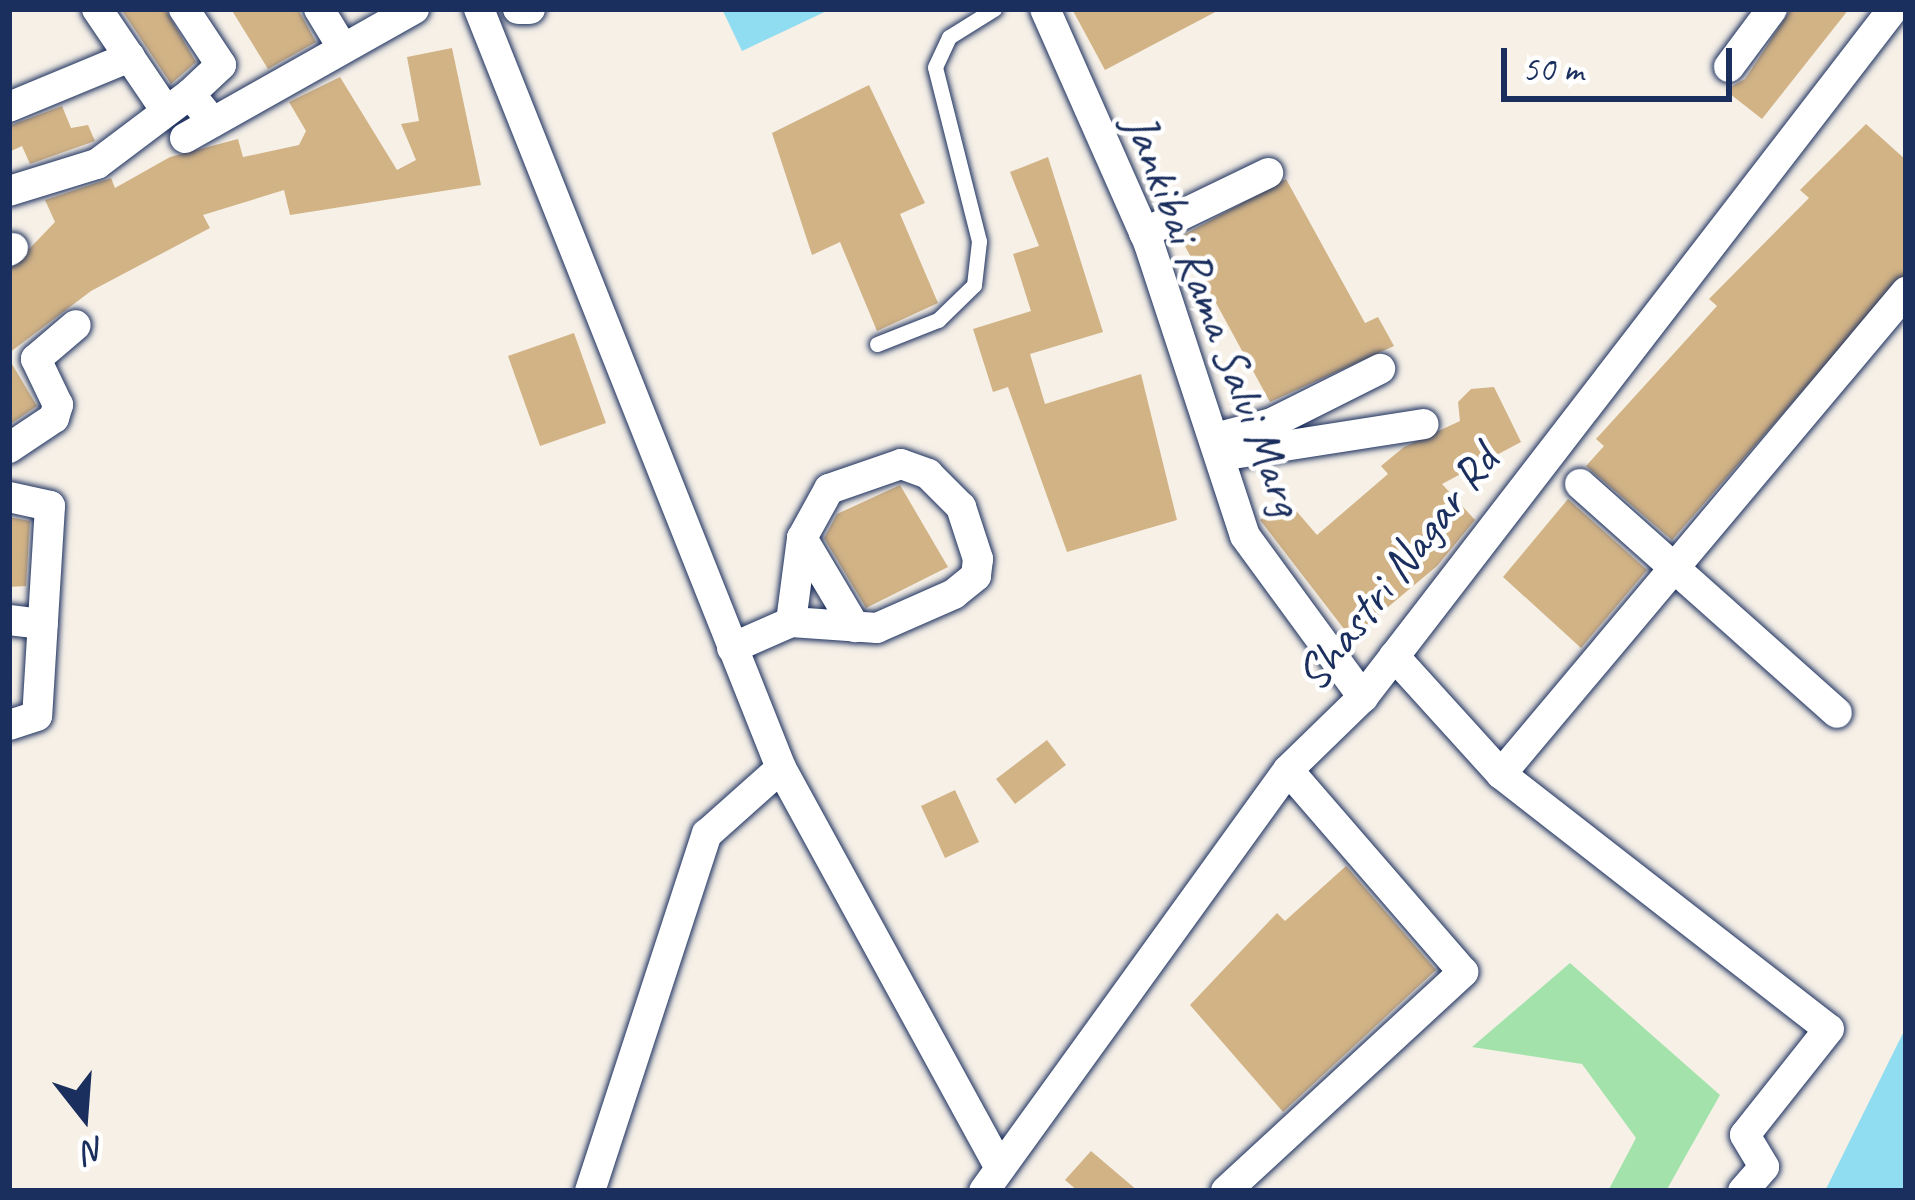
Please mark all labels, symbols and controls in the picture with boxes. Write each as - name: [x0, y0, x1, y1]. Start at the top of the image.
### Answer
- scale bar: [1507, 24, 1738, 98]
- text: 50 m: [1522, 46, 1583, 92]
- street label: Jankibai Rama Salvi Marg: [1111, 104, 1317, 524]
- street label: Shastri Nagar Rd: [1283, 433, 1511, 703]
- north arrow: [24, 1056, 144, 1176]
- text: N: [79, 1127, 110, 1173]

